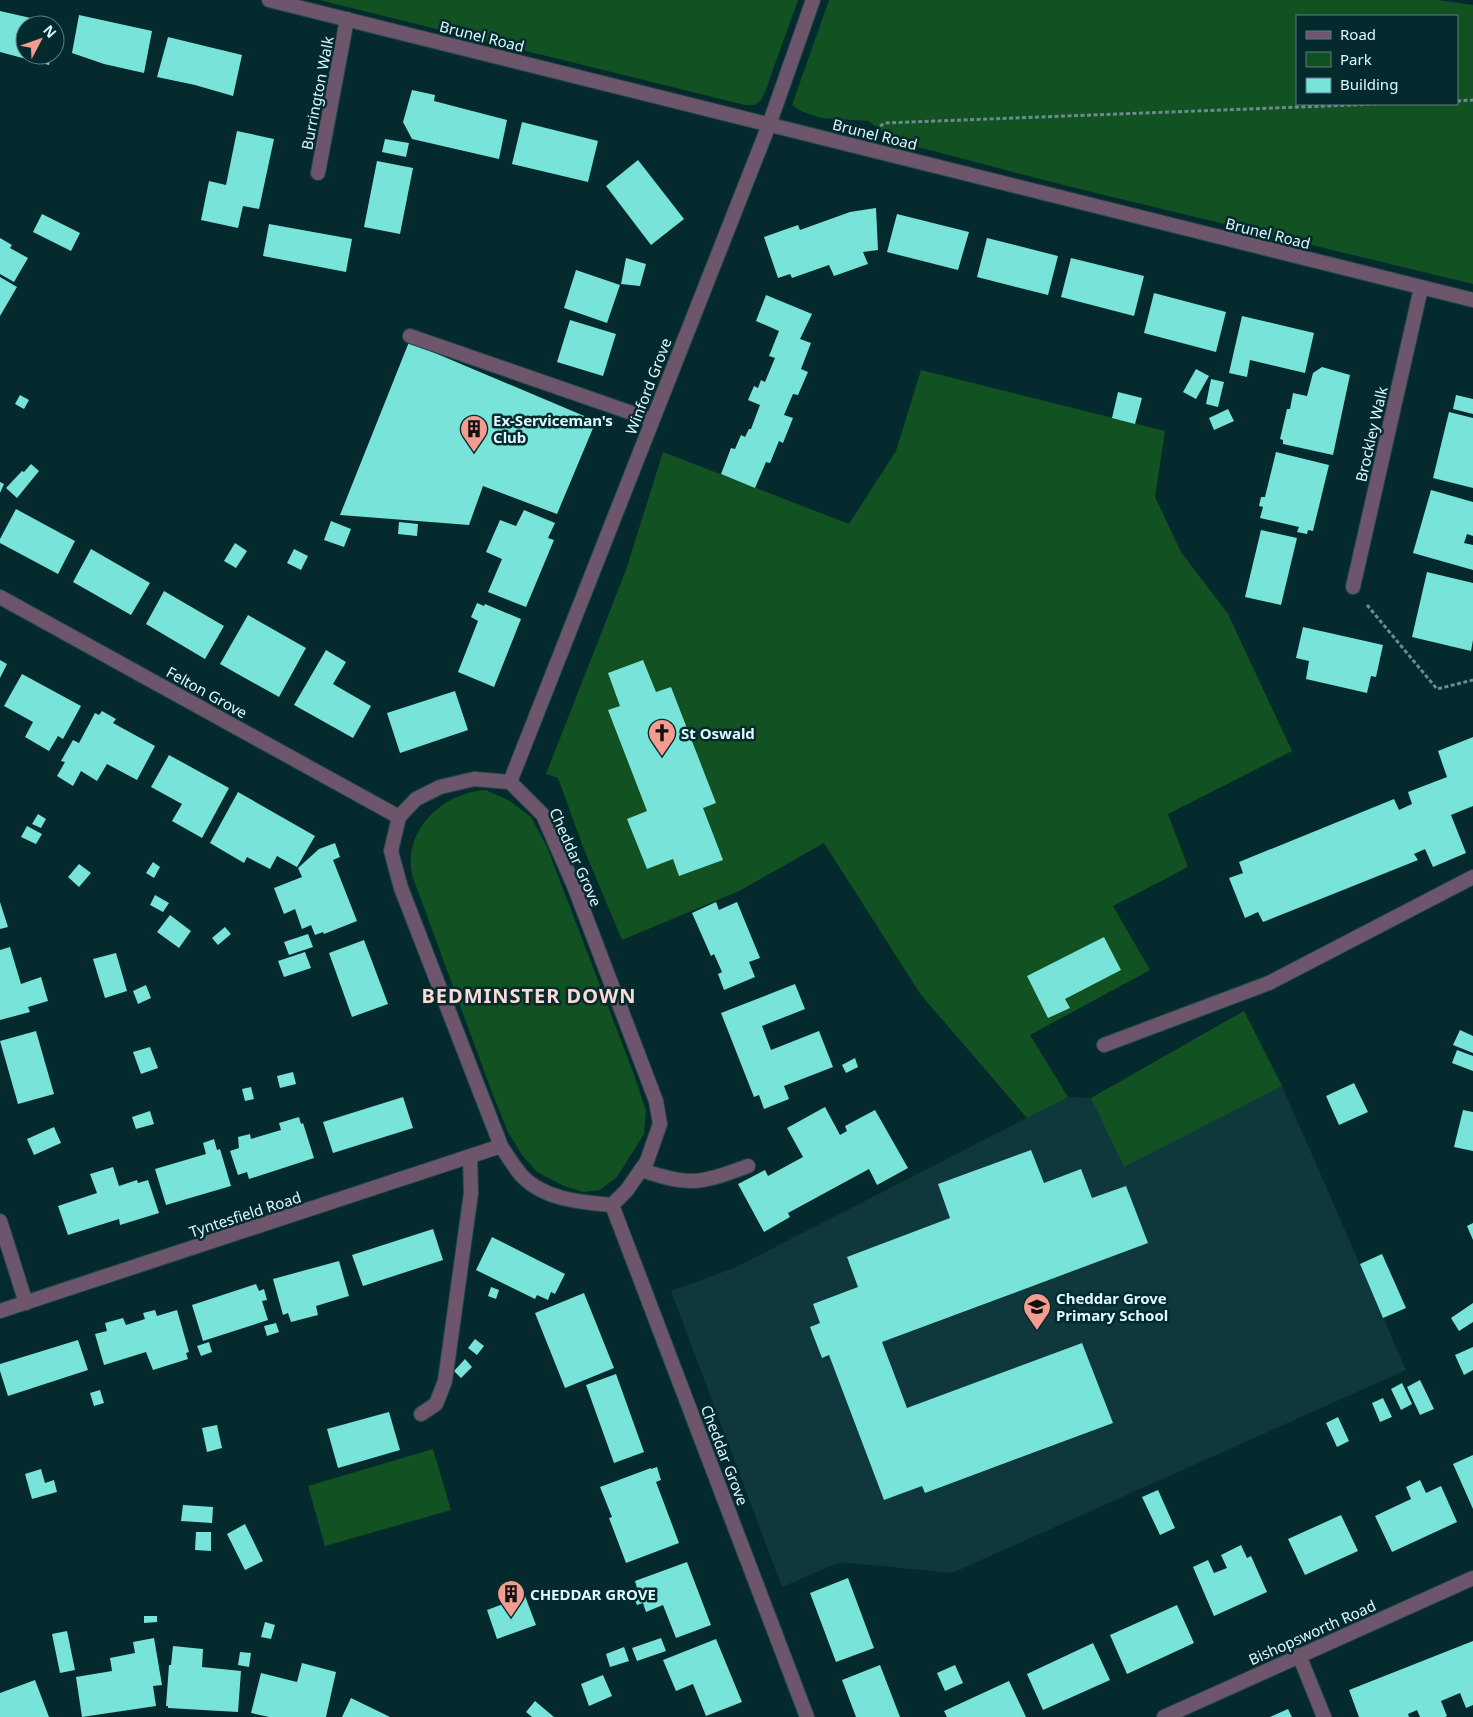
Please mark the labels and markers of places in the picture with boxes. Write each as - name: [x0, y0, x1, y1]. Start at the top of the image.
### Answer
- place label: Ex-Serviceman's Club: [493, 410, 613, 447]
- building icon: Ex-Serviceman's Club: [459, 414, 489, 453]
- church icon: St Oswald: [647, 718, 677, 757]
- place label: St Oswald: [681, 723, 755, 743]
- place label: Cheddar Grove Primary School: [1056, 1288, 1168, 1325]
- school or university icon: Cheddar Grove Primary School: [1022, 1292, 1052, 1331]
- building icon: CHEDDAR GROVE: [496, 1579, 526, 1618]
- place label: CHEDDAR GROVE: [530, 1584, 656, 1604]

